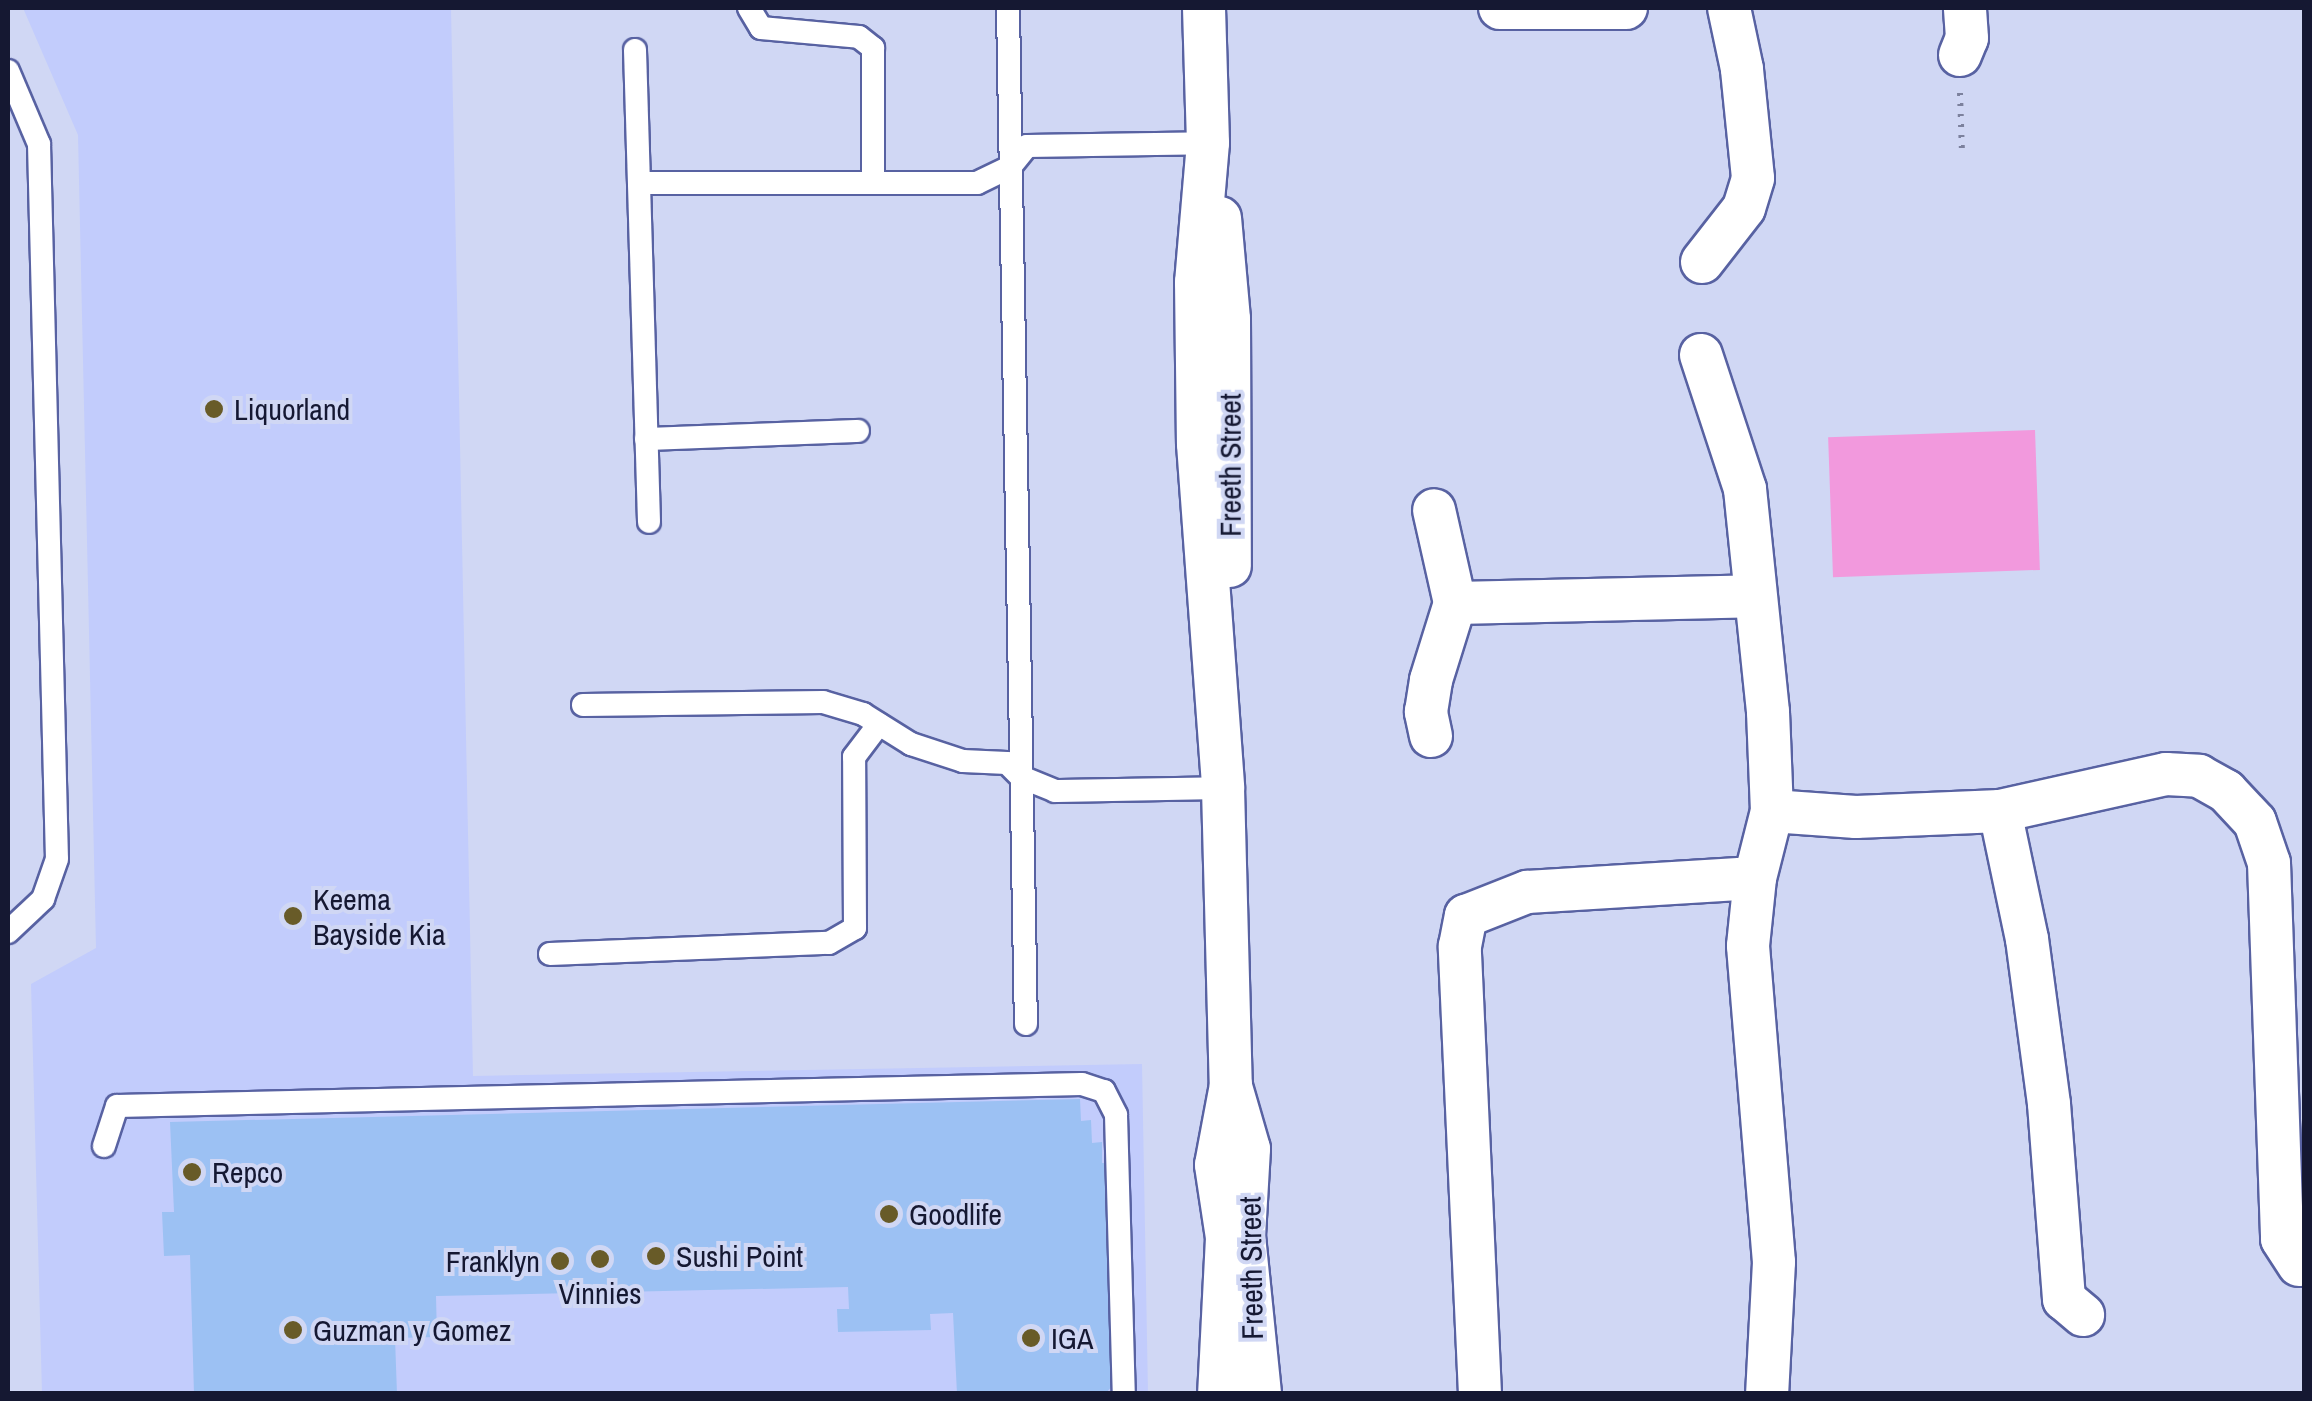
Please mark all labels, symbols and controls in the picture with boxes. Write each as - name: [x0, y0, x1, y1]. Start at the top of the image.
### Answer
- place label: Liquorland: [234, 391, 350, 427]
- street label: Freeth Street: [1212, 393, 1248, 537]
- marker: Liquorland: [203, 398, 225, 420]
- place label: Keema Bayside Kia: [313, 881, 446, 952]
- marker: Keema Bayside Kia: [282, 905, 304, 927]
- place label: Repco: [212, 1154, 283, 1190]
- marker: Repco: [181, 1161, 203, 1183]
- place label: Goodlife: [909, 1196, 1002, 1232]
- street label: Freeth Street: [1232, 1196, 1270, 1340]
- marker: Goodlife: [878, 1203, 900, 1225]
- place label: Sushi Point: [676, 1238, 803, 1274]
- place label: Franklyn: [446, 1243, 540, 1279]
- marker: Sushi Point: [645, 1245, 667, 1267]
- marker: Vinnies: [589, 1248, 611, 1270]
- marker: Franklyn: [549, 1250, 571, 1272]
- place label: Vinnies: [558, 1275, 642, 1311]
- place label: Guzman y Gomez: [313, 1312, 511, 1348]
- marker: Guzman y Gomez: [282, 1319, 304, 1341]
- place label: IGA: [1051, 1320, 1093, 1356]
- marker: IGA: [1020, 1327, 1042, 1349]

